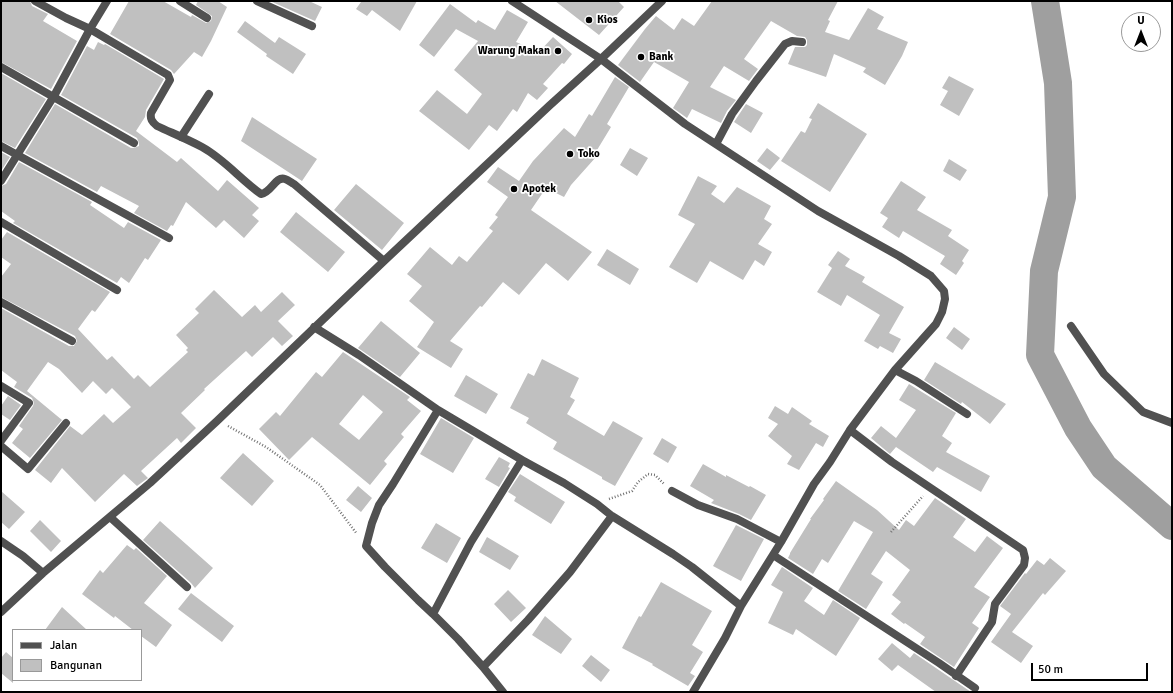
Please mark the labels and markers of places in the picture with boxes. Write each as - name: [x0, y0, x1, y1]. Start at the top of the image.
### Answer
- place label: Kios: [597, 13, 618, 27]
- marker: Kios: [584, 15, 594, 25]
- place label: Warung Makan: [478, 44, 550, 58]
- marker: Warung Makan: [553, 46, 563, 56]
- place label: Bank: [649, 50, 673, 64]
- marker: Bank: [636, 52, 646, 62]
- place label: Toko: [578, 147, 600, 161]
- marker: Toko: [565, 149, 575, 159]
- place label: Apotek: [522, 182, 556, 196]
- marker: Apotek: [509, 184, 519, 194]

